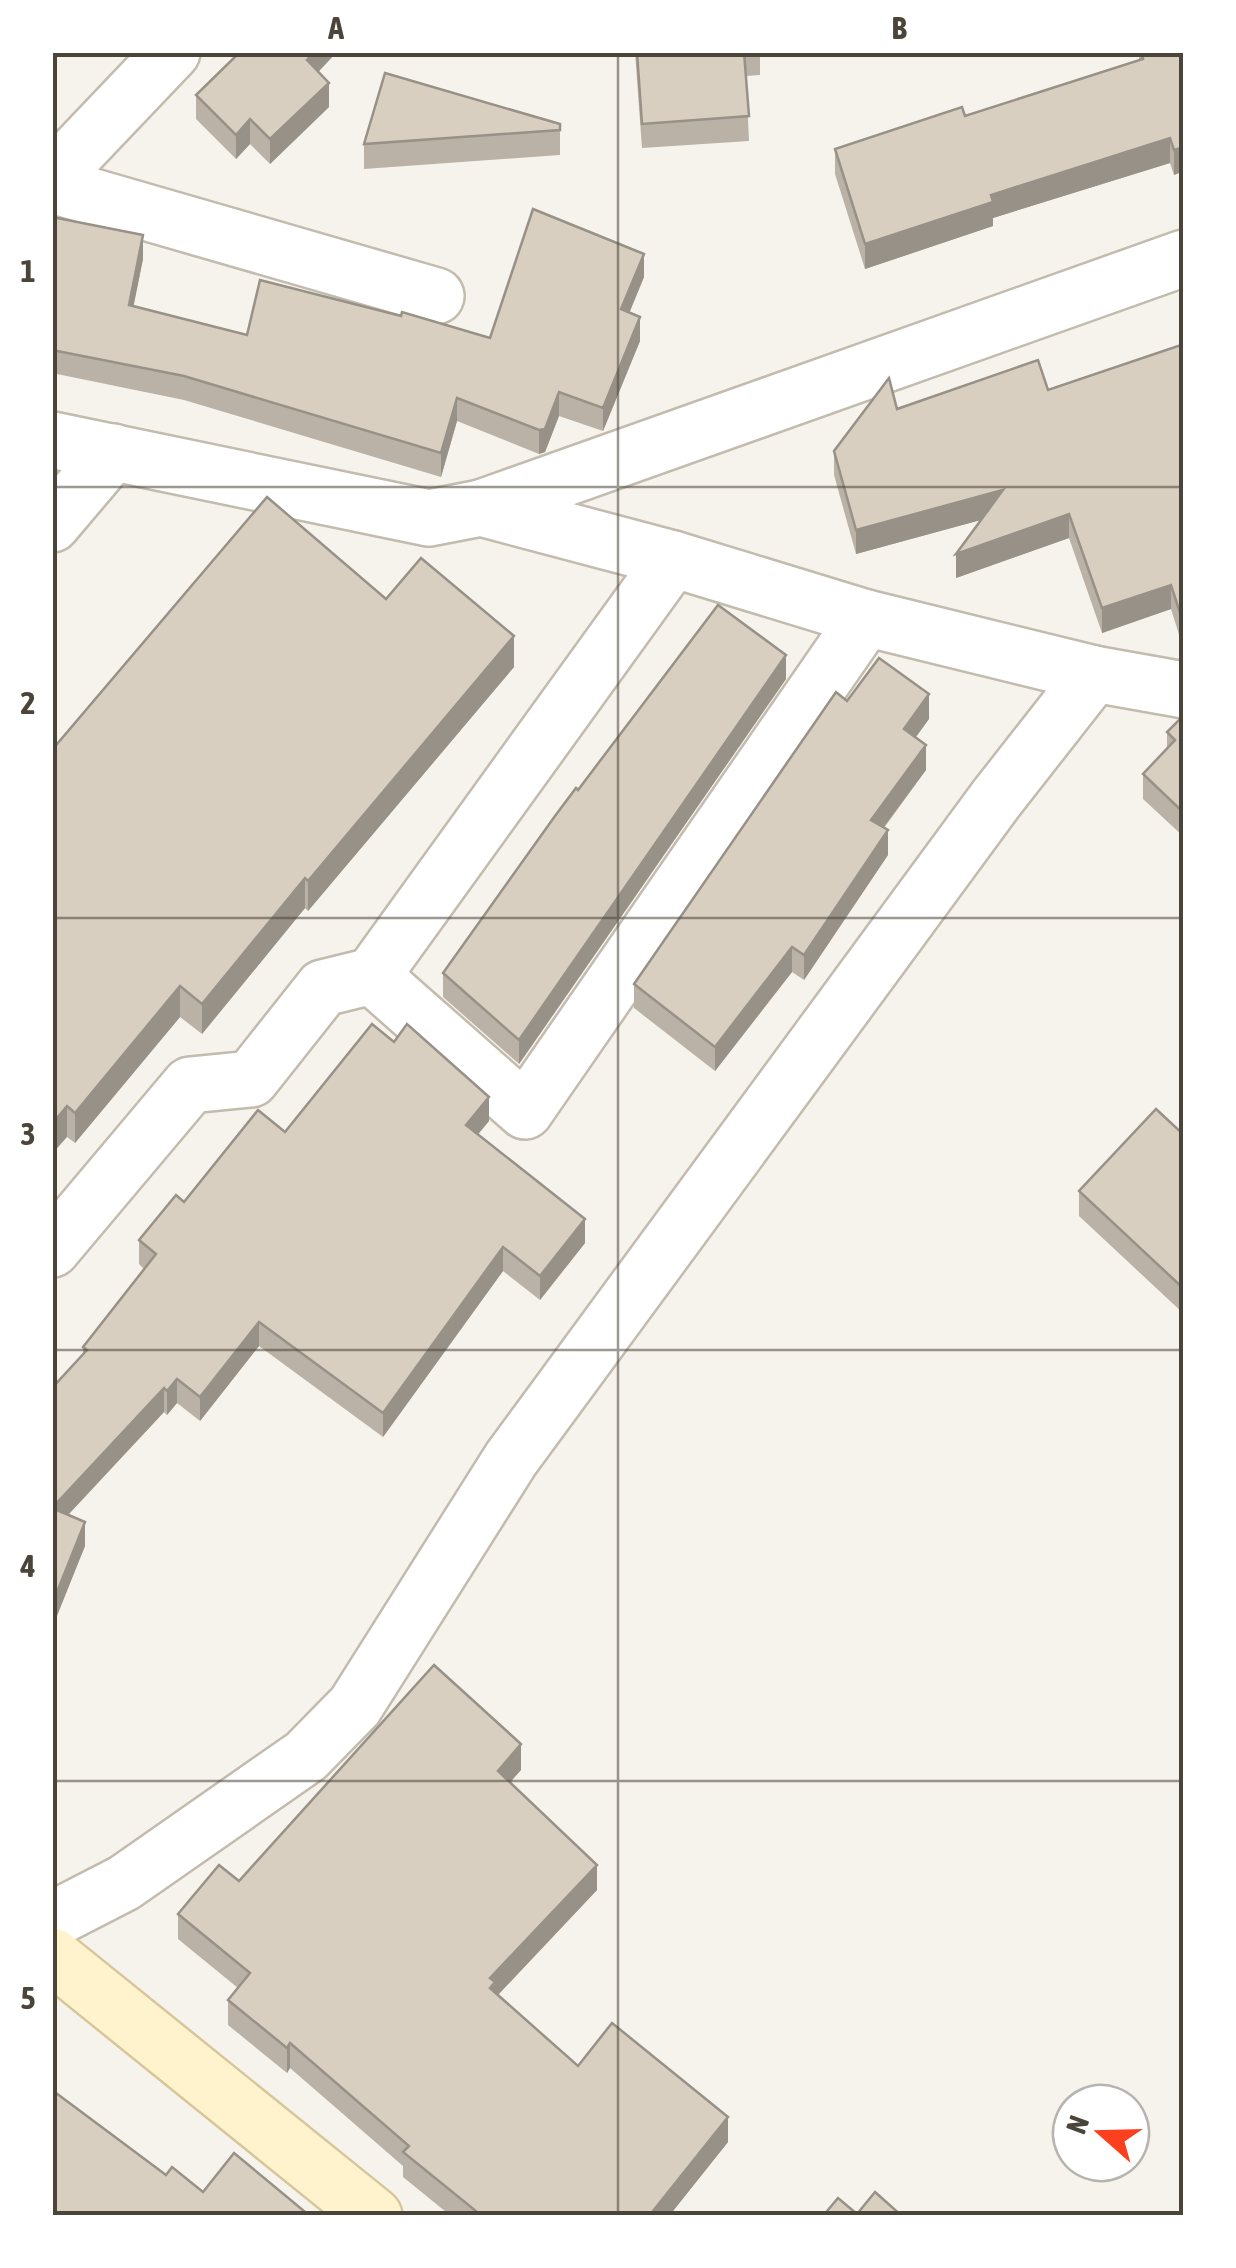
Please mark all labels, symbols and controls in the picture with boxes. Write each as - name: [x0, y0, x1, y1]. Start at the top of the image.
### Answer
- text: A: [327, 9, 344, 46]
- text: B: [891, 9, 907, 46]
- text: 1: [20, 252, 36, 289]
- text: 2: [20, 684, 36, 721]
- text: 3: [20, 1115, 36, 1152]
- text: 4: [19, 1547, 36, 1584]
- text: 5: [20, 1979, 36, 2016]
- north arrow: [1051, 2083, 1151, 2183]
- text: N: [1060, 2111, 1095, 2138]

